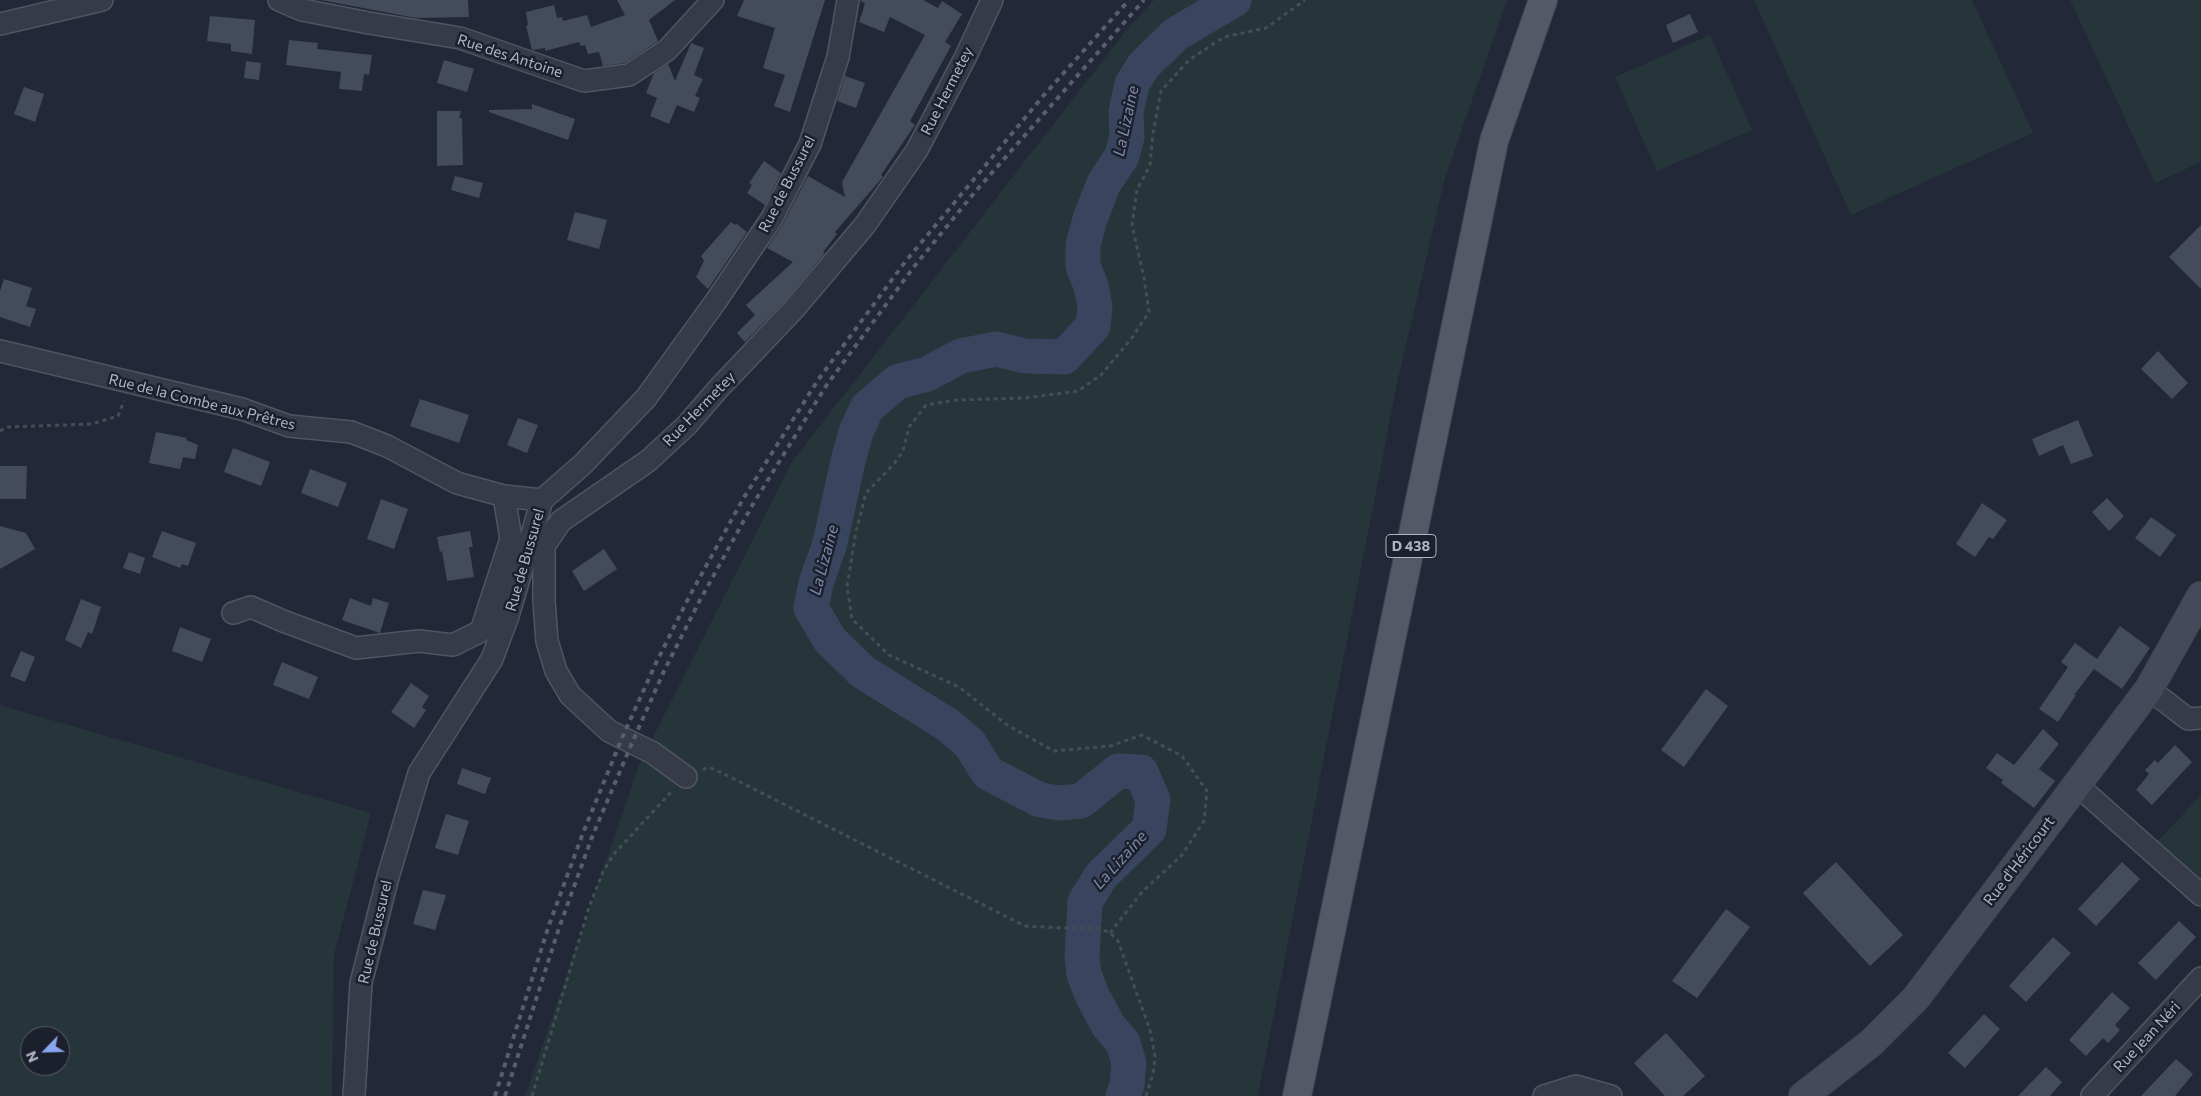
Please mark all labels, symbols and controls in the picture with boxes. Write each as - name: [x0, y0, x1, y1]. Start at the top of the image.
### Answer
- street label: Rue des Antoine: [455, 30, 565, 82]
- street label: Rue Hermetey: [917, 44, 977, 138]
- water label: La Lizaine: [1109, 84, 1143, 158]
- street label: Rue de Bussurel: [755, 133, 819, 235]
- street label: Rue Hermetey: [659, 368, 739, 450]
- street label: Rue de la Combe aux Prêtres: [107, 370, 297, 434]
- street label: Rue de Bussurel: [502, 507, 548, 613]
- water label: La Lizaine: [805, 523, 843, 597]
- road number: D 438: [1386, 534, 1436, 558]
- street label: Rue d'Héricourt: [1980, 813, 2058, 909]
- water label: La Lizaine: [1089, 827, 1151, 893]
- street label: Rue de Bussurel: [354, 878, 396, 986]
- street label: Rue Jean Néri: [2110, 998, 2184, 1076]
- north arrow: [20, 1026, 70, 1076]
- text: N: [22, 1049, 42, 1065]

